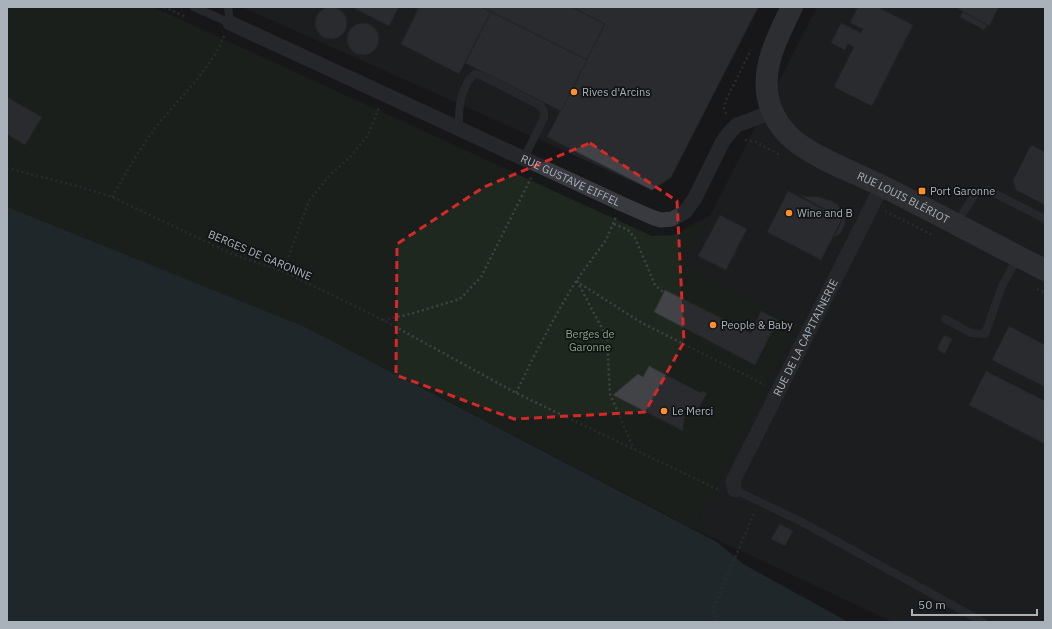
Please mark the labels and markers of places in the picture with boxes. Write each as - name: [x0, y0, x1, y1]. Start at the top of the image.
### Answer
- place label: Rives d'Arcins: [582, 85, 651, 99]
- marker: Rives d'Arcins: [569, 87, 579, 97]
- place label: Port Garonne: [930, 184, 995, 198]
- marker: Port Garonne: [917, 186, 927, 196]
- place label: Wine and B: [797, 206, 853, 220]
- marker: Wine and B: [784, 208, 794, 218]
- place label: People & Baby: [721, 318, 793, 332]
- marker: People & Baby: [708, 320, 718, 330]
- place label: Le Merci: [672, 404, 713, 418]
- marker: Le Merci: [659, 406, 669, 416]

